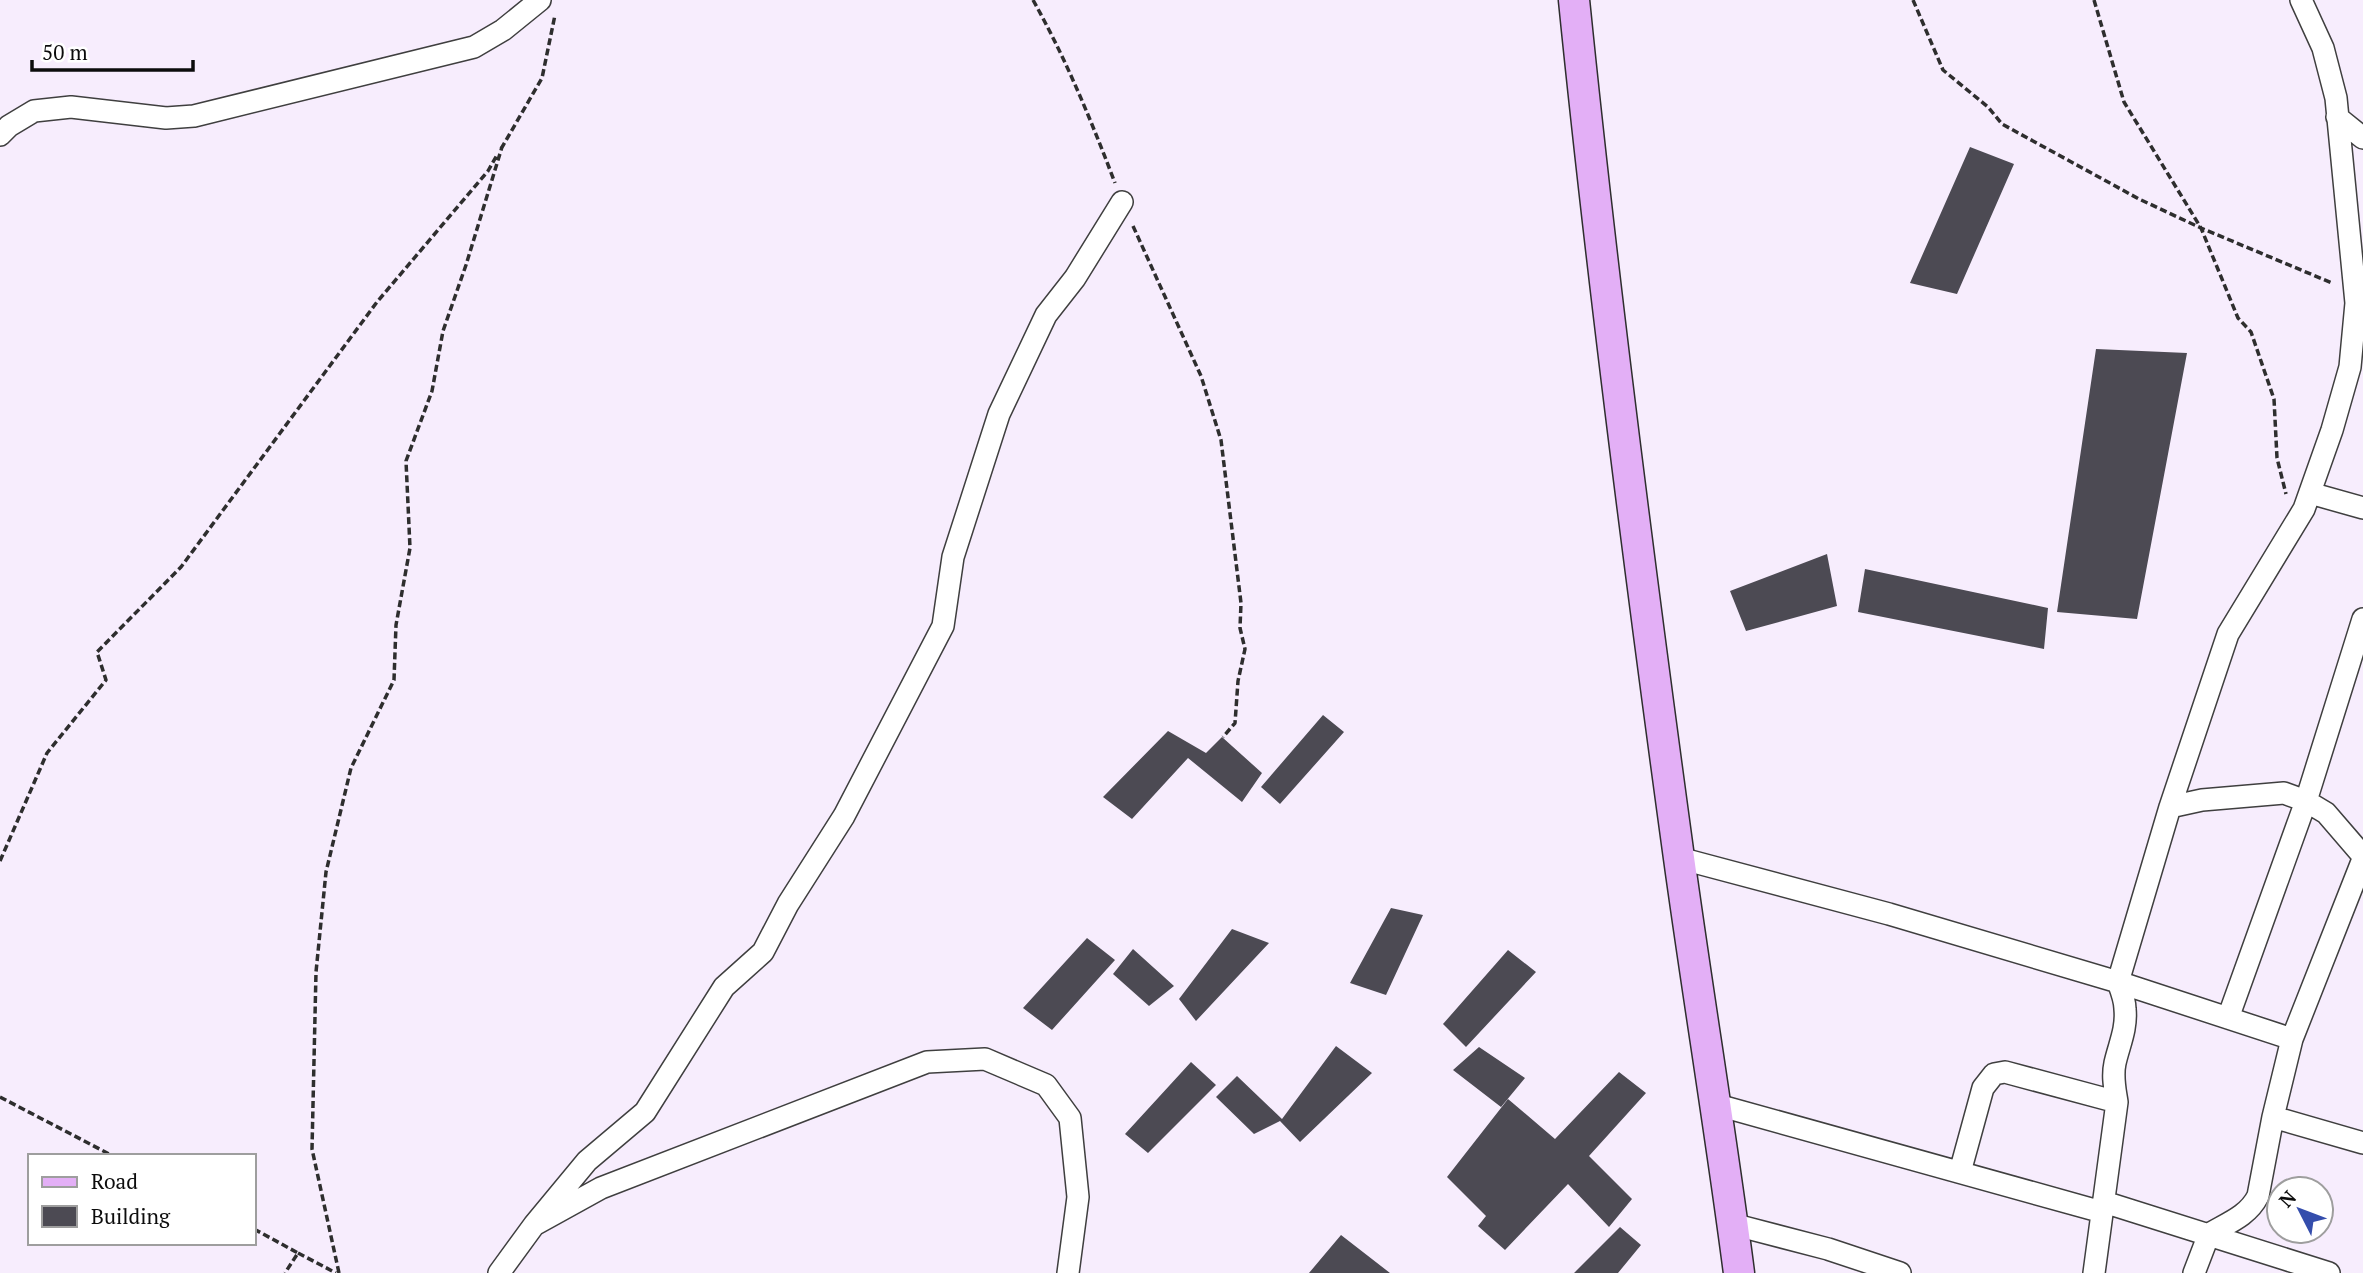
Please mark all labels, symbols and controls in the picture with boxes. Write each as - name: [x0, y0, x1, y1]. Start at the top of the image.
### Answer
- scale bar: [32, 28, 192, 72]
- text: 50 m: [42, 38, 88, 66]
- legend: [28, 1154, 256, 1245]
- text: Road: [91, 1167, 138, 1195]
- north arrow: [2265, 1175, 2335, 1245]
- text: N: [2273, 1184, 2302, 1212]
- text: Building: [91, 1202, 171, 1230]

